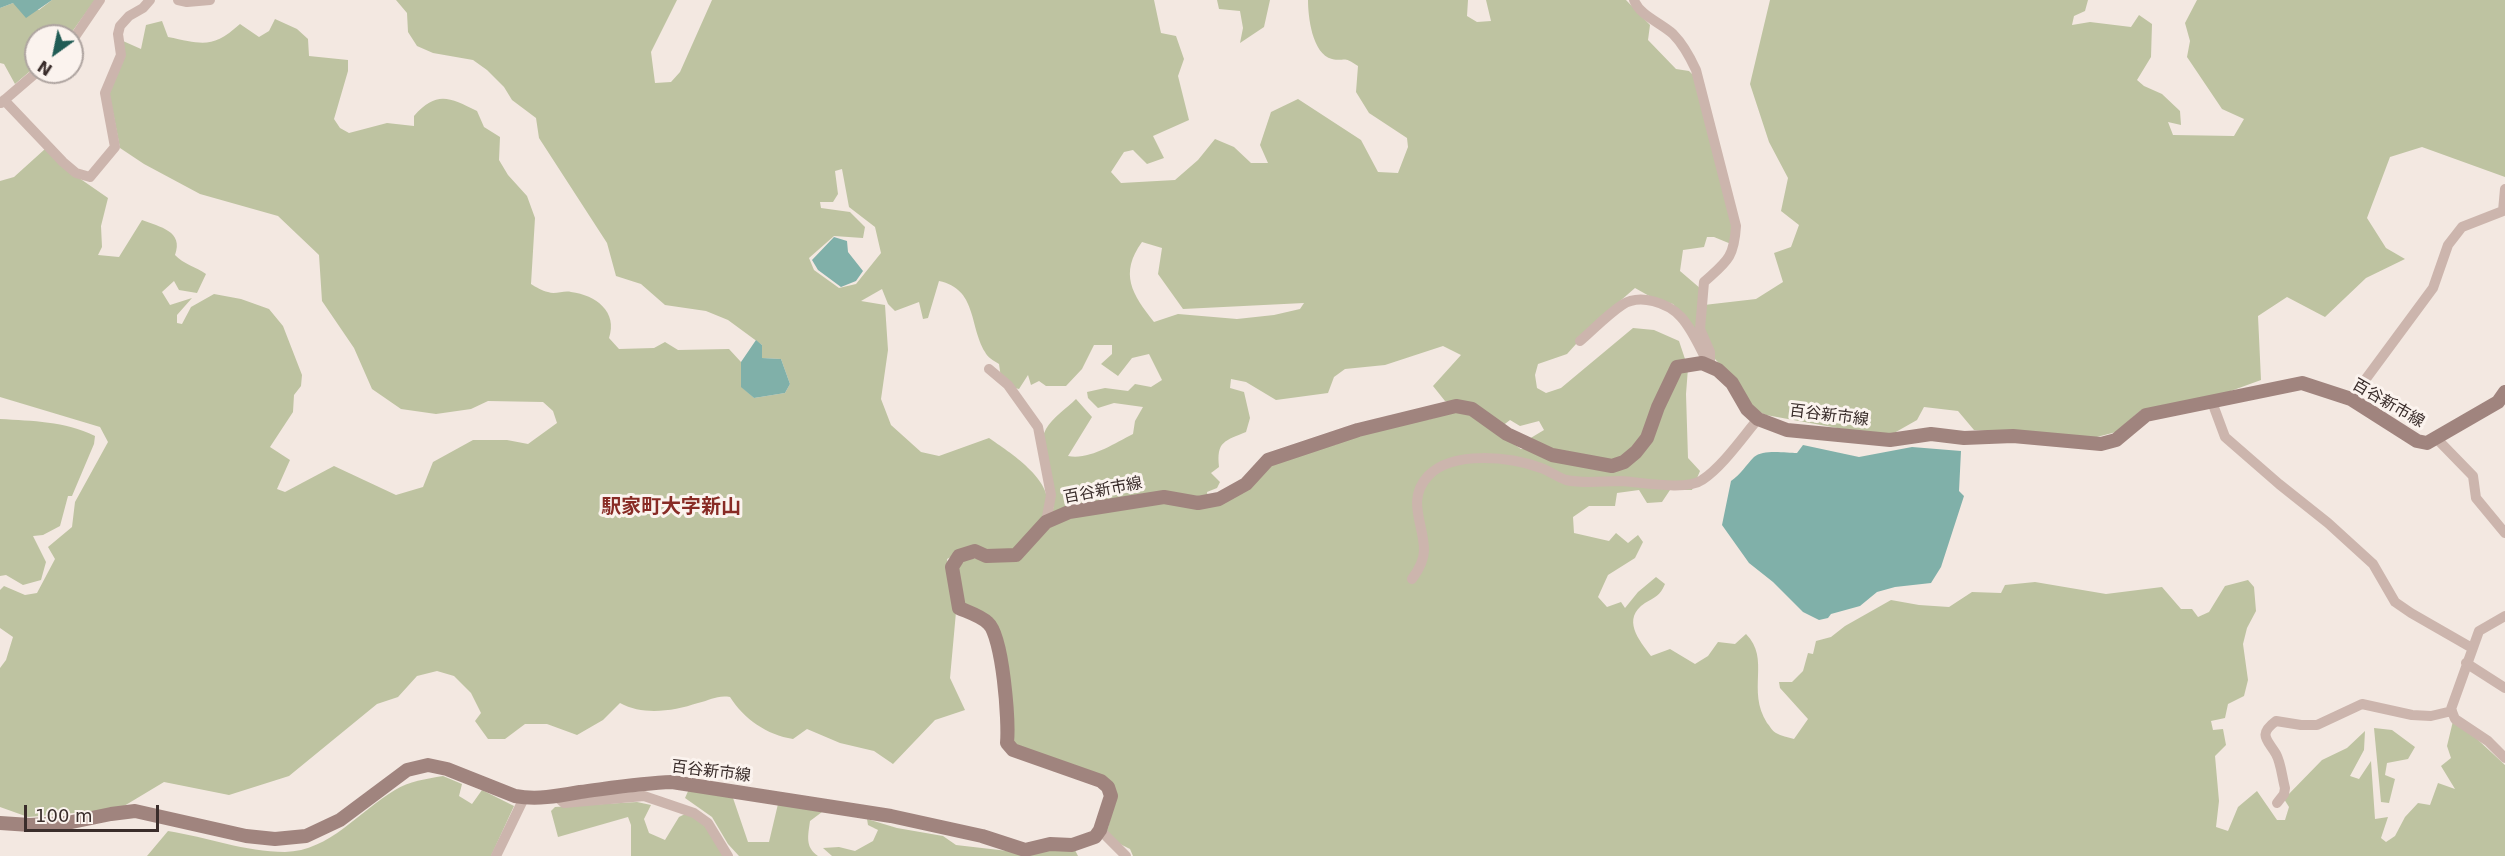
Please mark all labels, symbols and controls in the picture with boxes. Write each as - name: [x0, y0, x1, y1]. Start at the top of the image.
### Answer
- north arrow: [24, 24, 84, 84]
- text: N: [34, 56, 56, 79]
- street label: 百谷新市線: [2349, 376, 2427, 432]
- street label: 百谷新市線: [1788, 402, 1870, 430]
- street label: 百谷新市線: [1062, 474, 1144, 508]
- district label: 駅家町大字新山: [601, 496, 741, 520]
- street label: 百谷新市線: [670, 758, 752, 786]
- scale bar: [27, 793, 162, 831]
- text: 100 m: [35, 805, 93, 826]

